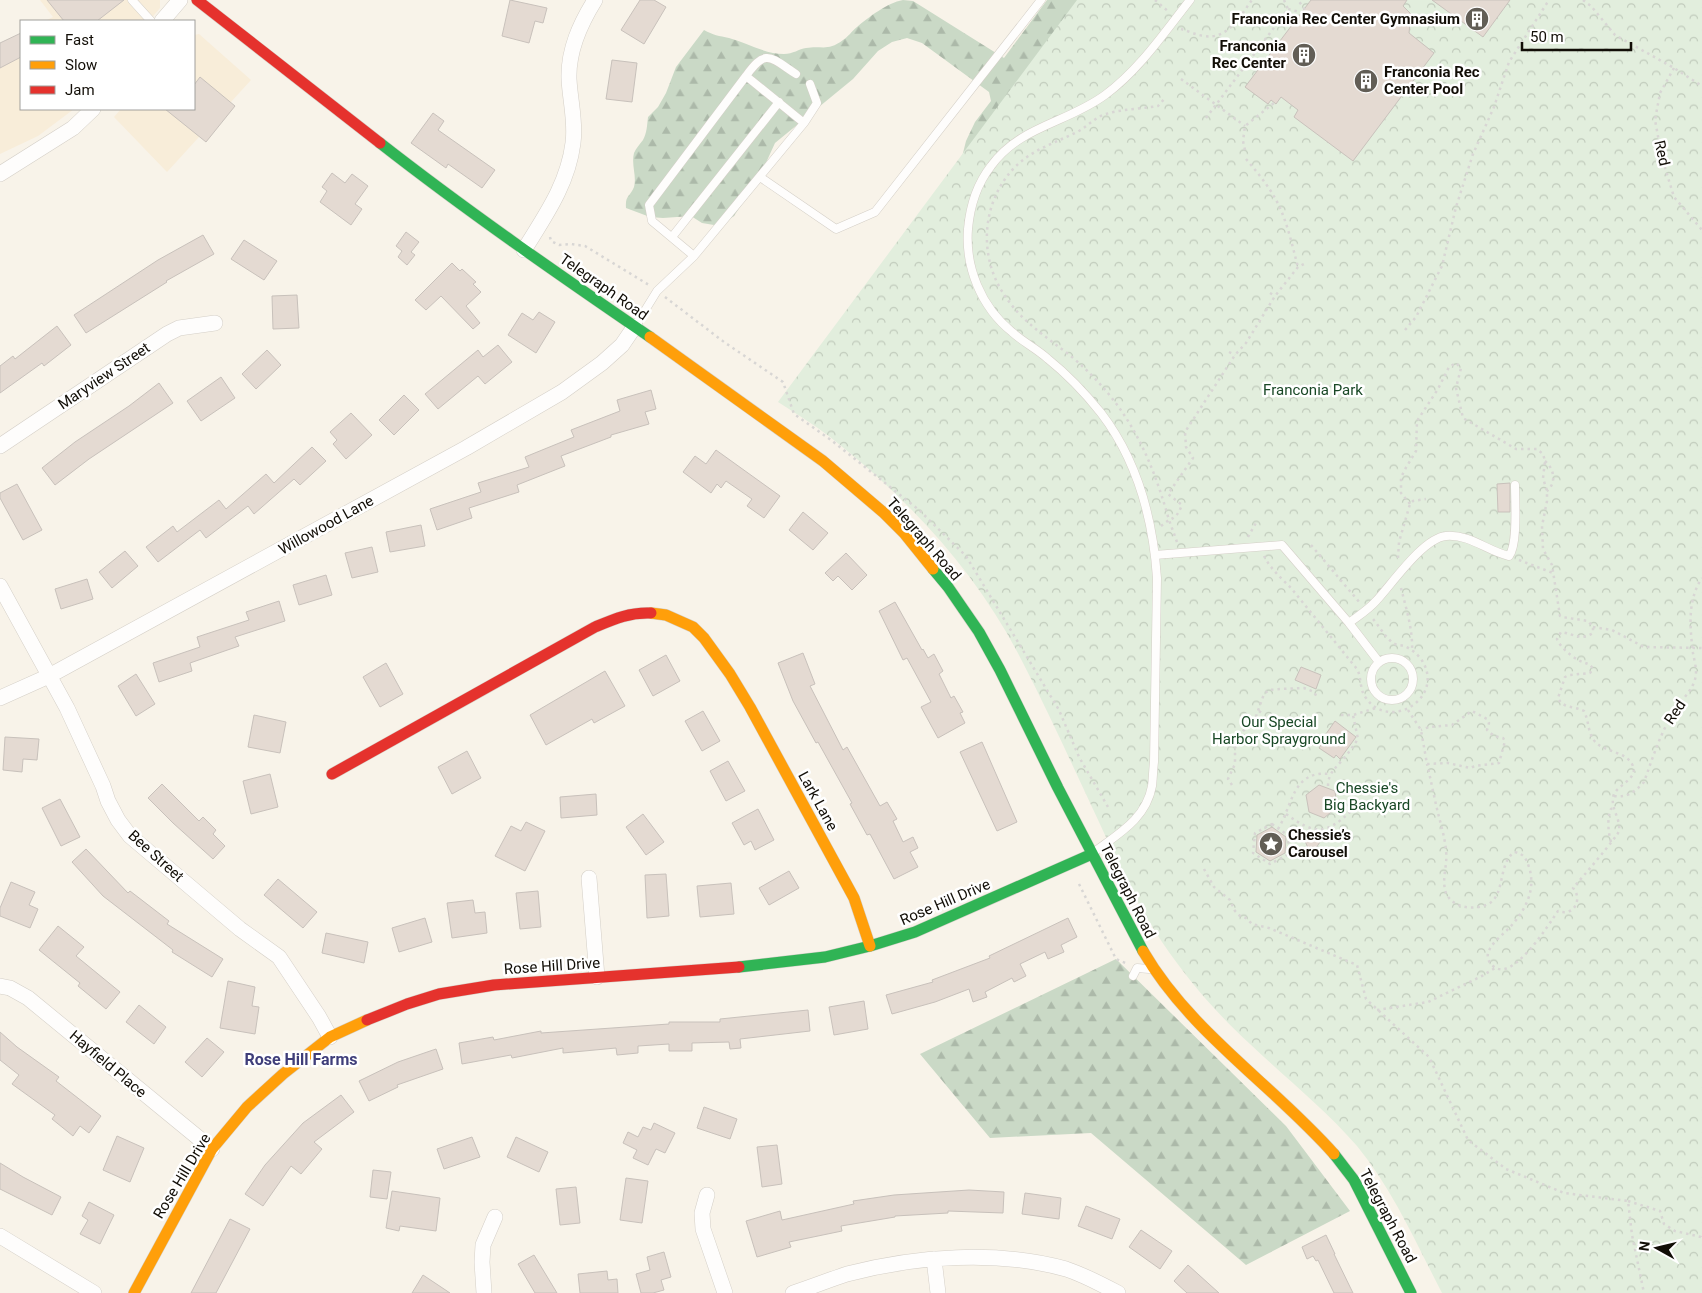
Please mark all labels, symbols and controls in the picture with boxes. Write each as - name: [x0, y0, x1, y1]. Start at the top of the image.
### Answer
- building icon: Franconia Rec Center Gymnasium: [1464, 6, 1490, 32]
- place label: Franconia Rec Center Gymnasium: [1232, 10, 1460, 28]
- legend: [20, 20, 195, 110]
- scale bar: [1522, 20, 1631, 52]
- text: 50 m: [1530, 28, 1564, 46]
- text: Fast: [65, 31, 94, 49]
- place label: Franconia Rec Center: [1212, 37, 1287, 72]
- building icon: Franconia Rec Center: [1291, 42, 1317, 68]
- text: Slow: [65, 56, 97, 74]
- place label: Franconia Rec Center Pool: [1384, 63, 1480, 98]
- building icon: Franconia Rec Center Pool: [1353, 68, 1379, 94]
- text: Jam: [65, 81, 95, 99]
- street label: Red: [1650, 138, 1674, 168]
- street label: Telegraph Road: [556, 250, 652, 324]
- street label: Maryview Street: [55, 339, 153, 413]
- park label: Franconia Park: [1263, 381, 1363, 399]
- street label: Willowood Lane: [275, 491, 377, 559]
- street label: Telegraph Road: [883, 494, 965, 584]
- street label: Red: [1660, 696, 1690, 728]
- park label: Our Special Harbor Sprayground: [1212, 713, 1346, 748]
- street label: Lark Lane: [794, 768, 842, 834]
- park label: Chessie's Big Backyard: [1324, 779, 1410, 814]
- street label: Bee Street: [125, 826, 188, 886]
- place label: Chessie’s Carousel: [1288, 826, 1351, 861]
- place icon: Chessie’s Carousel: [1258, 831, 1284, 857]
- street label: Telegraph Road: [1096, 841, 1160, 941]
- street label: Rose Hill Drive: [897, 875, 993, 929]
- street label: Rose Hill Drive: [503, 954, 601, 978]
- street label: Hayfield Place: [66, 1027, 150, 1101]
- district label: Rose Hill Farms: [244, 1050, 358, 1069]
- street label: Rose Hill Drive: [149, 1130, 215, 1222]
- street label: Telegraph Road: [1356, 1166, 1420, 1266]
- north arrow: [1632, 1223, 1682, 1273]
- text: N: [1636, 1240, 1653, 1252]

